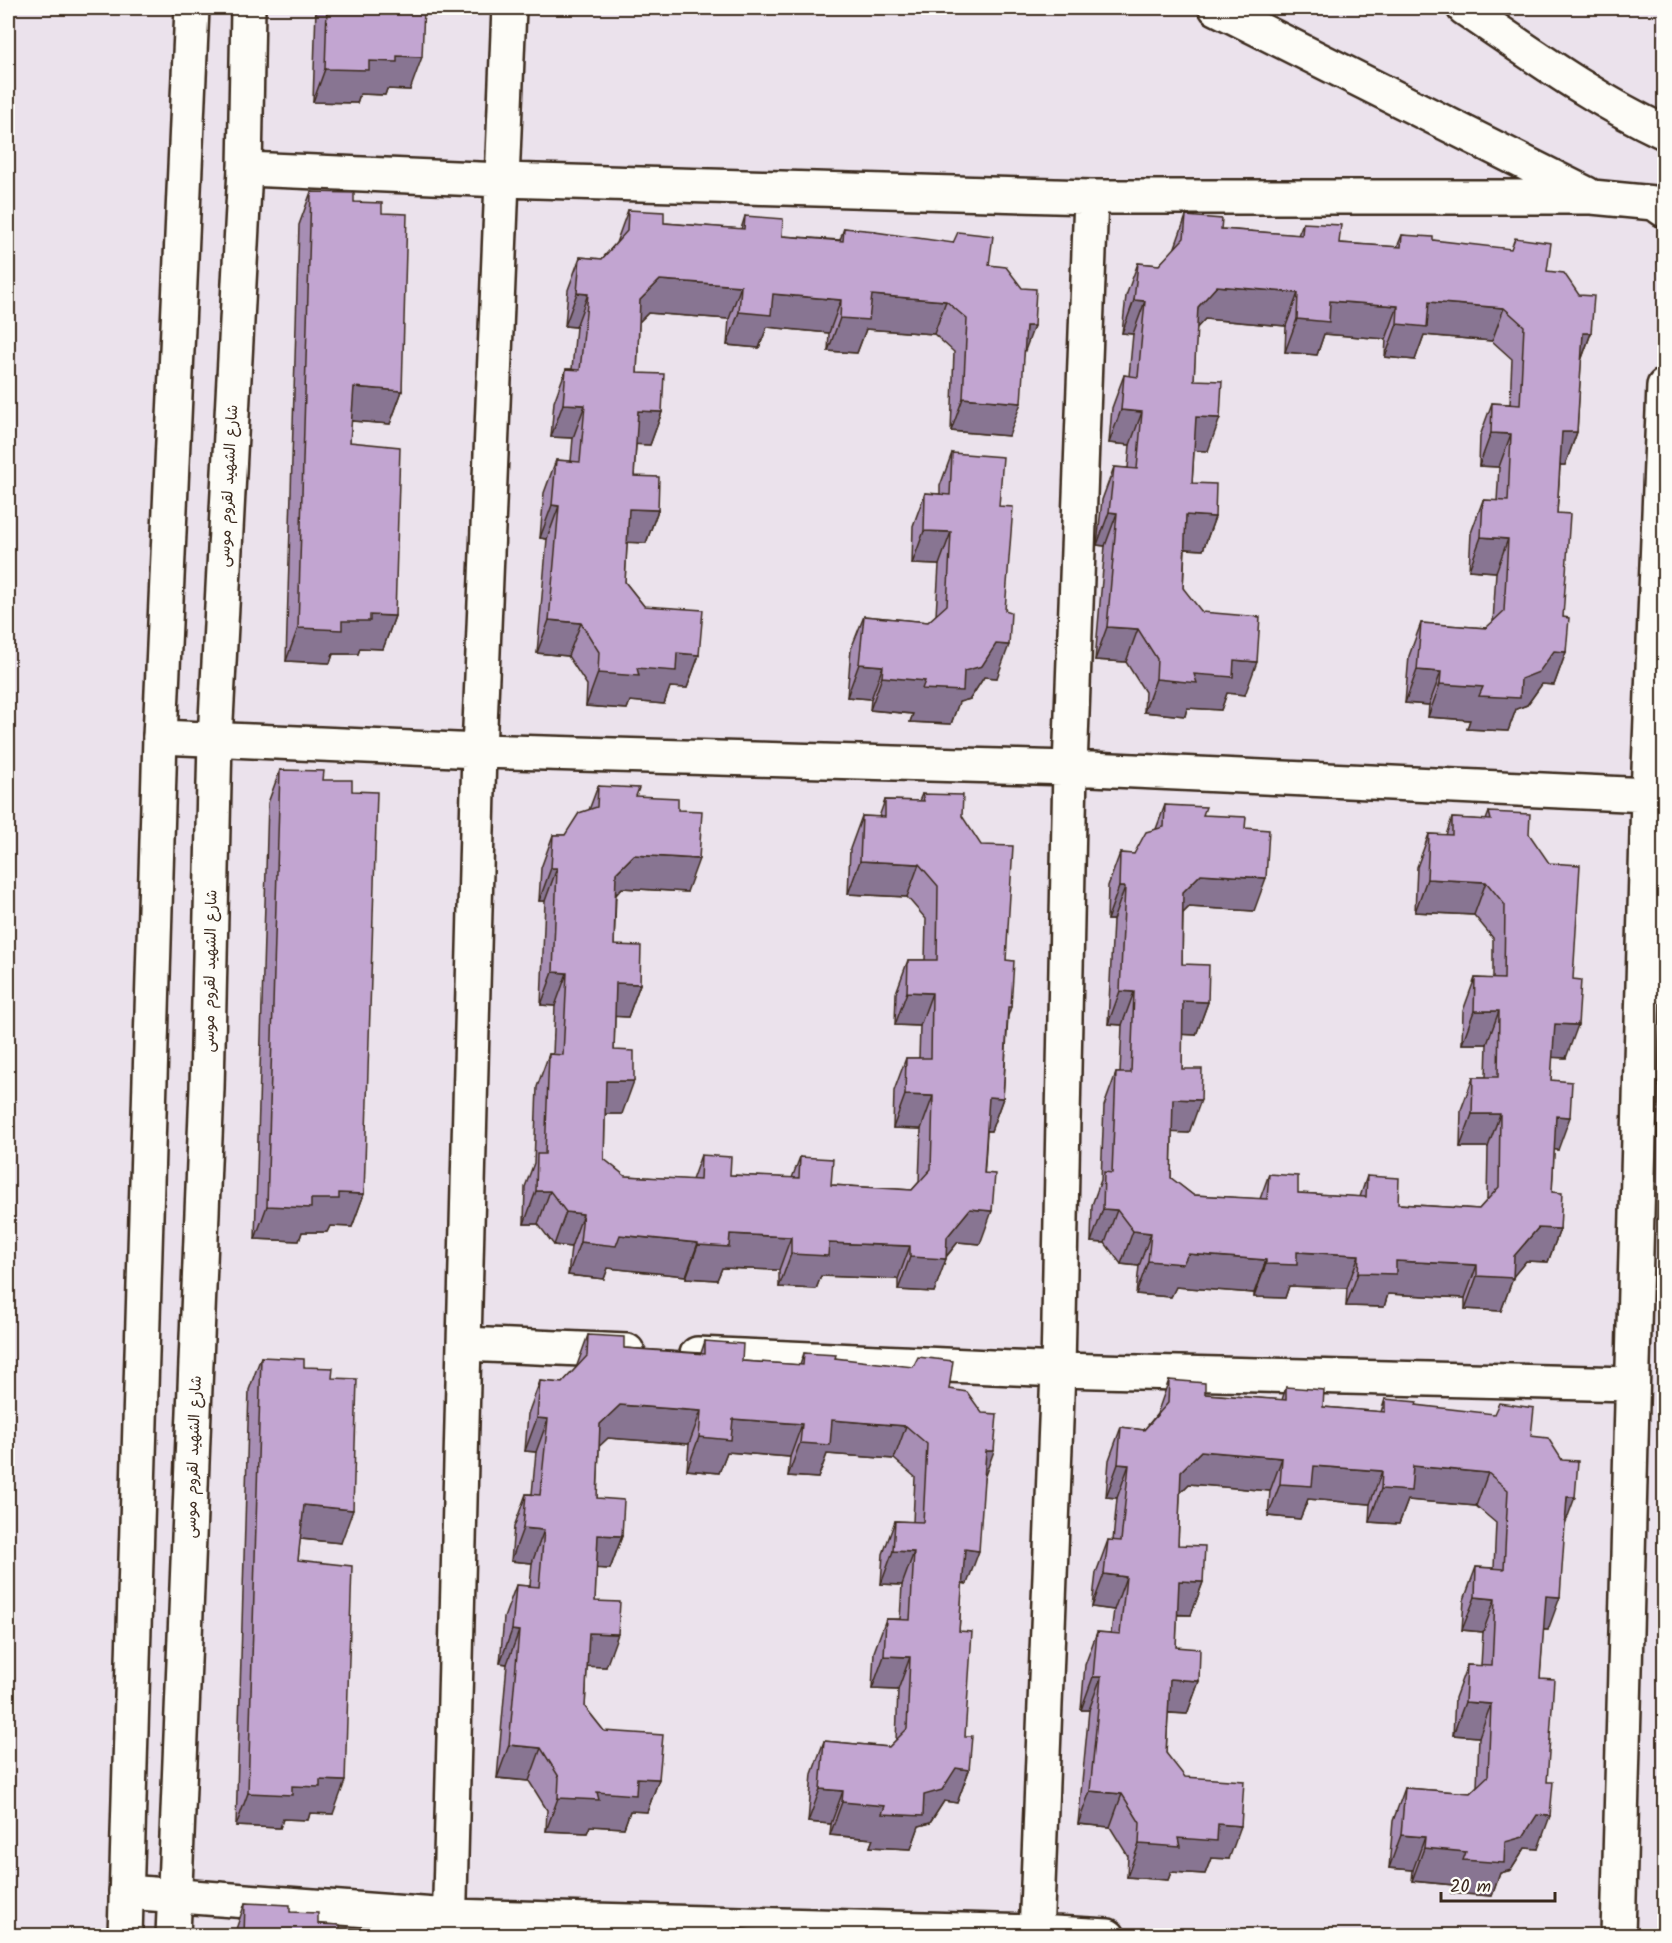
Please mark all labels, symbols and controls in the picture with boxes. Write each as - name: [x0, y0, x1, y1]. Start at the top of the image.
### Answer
- street label: شارع الشهيد لقروم موسى: [213, 404, 245, 568]
- street label: شارع الشهيد لقروم موسى: [198, 889, 224, 1053]
- street label: شارع الشهيد لقروم موسى: [179, 1375, 209, 1539]
- scale bar: [1441, 1865, 1555, 1903]
- text: 20 m: [1450, 1873, 1491, 1902]

